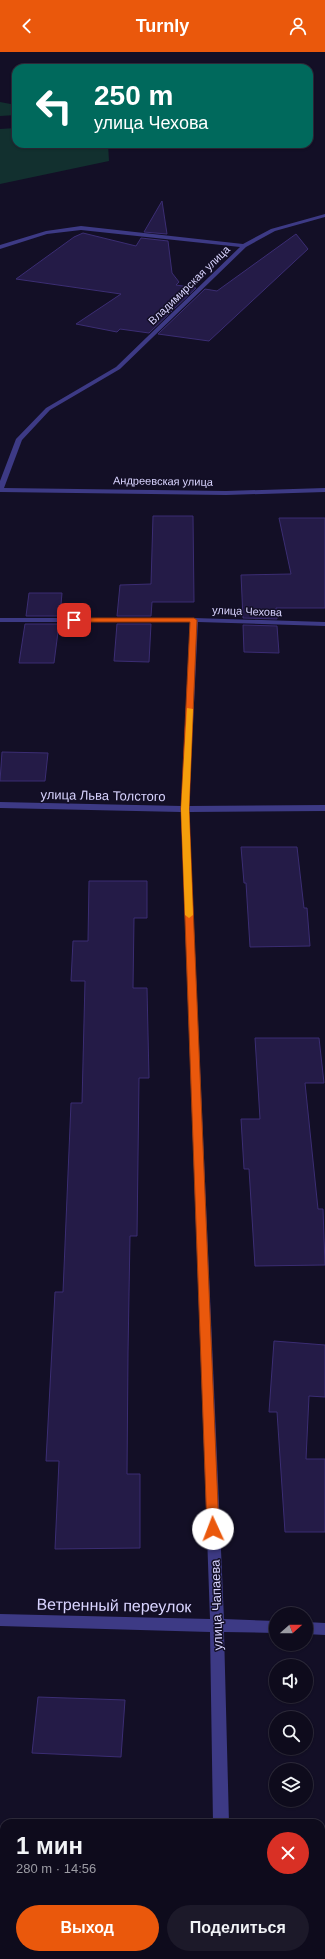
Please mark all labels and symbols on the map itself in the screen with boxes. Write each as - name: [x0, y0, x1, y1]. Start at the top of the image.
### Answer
- street label: Владимирская улица: [146, 242, 233, 327]
- street label: Андреевская улица: [113, 474, 214, 488]
- pin: [57, 603, 91, 637]
- street label: улица Чехова: [212, 604, 283, 618]
- street label: улица Льва Толстого: [40, 787, 166, 804]
- position arrow: [192, 1508, 234, 1550]
- street label: улица Чапаева: [207, 1559, 226, 1651]
- street label: Ветренный переулок: [36, 1596, 193, 1615]
- north arrow: [269, 1607, 313, 1651]

